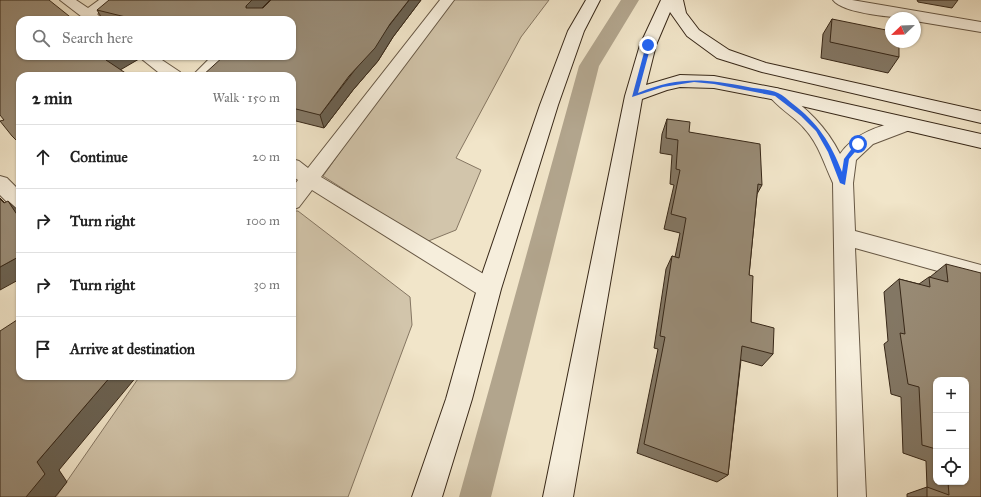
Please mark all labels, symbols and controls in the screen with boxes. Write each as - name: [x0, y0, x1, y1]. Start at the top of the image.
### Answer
- north arrow: [885, 12, 921, 48]
- search box: [16, 16, 296, 60]
- icon: search: [30, 27, 52, 49]
- text: Search here: [62, 29, 133, 47]
- route end: [639, 36, 657, 54]
- text: 2 min: [32, 88, 72, 109]
- text: Walk · 150 m: [212, 90, 280, 106]
- route start: [849, 135, 867, 153]
- icon: ahead: [32, 146, 54, 168]
- text: Continue: [70, 148, 128, 166]
- text: 20 m: [252, 149, 280, 165]
- icon: right: [32, 210, 54, 232]
- text: Turn right: [70, 212, 135, 230]
- text: 100 m: [246, 213, 280, 229]
- icon: right: [32, 274, 54, 296]
- text: Turn right: [70, 276, 135, 294]
- text: 30 m: [254, 277, 280, 293]
- icon: arrive: [32, 338, 54, 360]
- text: Arrive at destination: [70, 340, 195, 358]
- map controls: [933, 377, 969, 485]
- button: +: [933, 377, 969, 413]
- button: −: [933, 413, 969, 449]
- button: locate: [933, 449, 969, 485]

